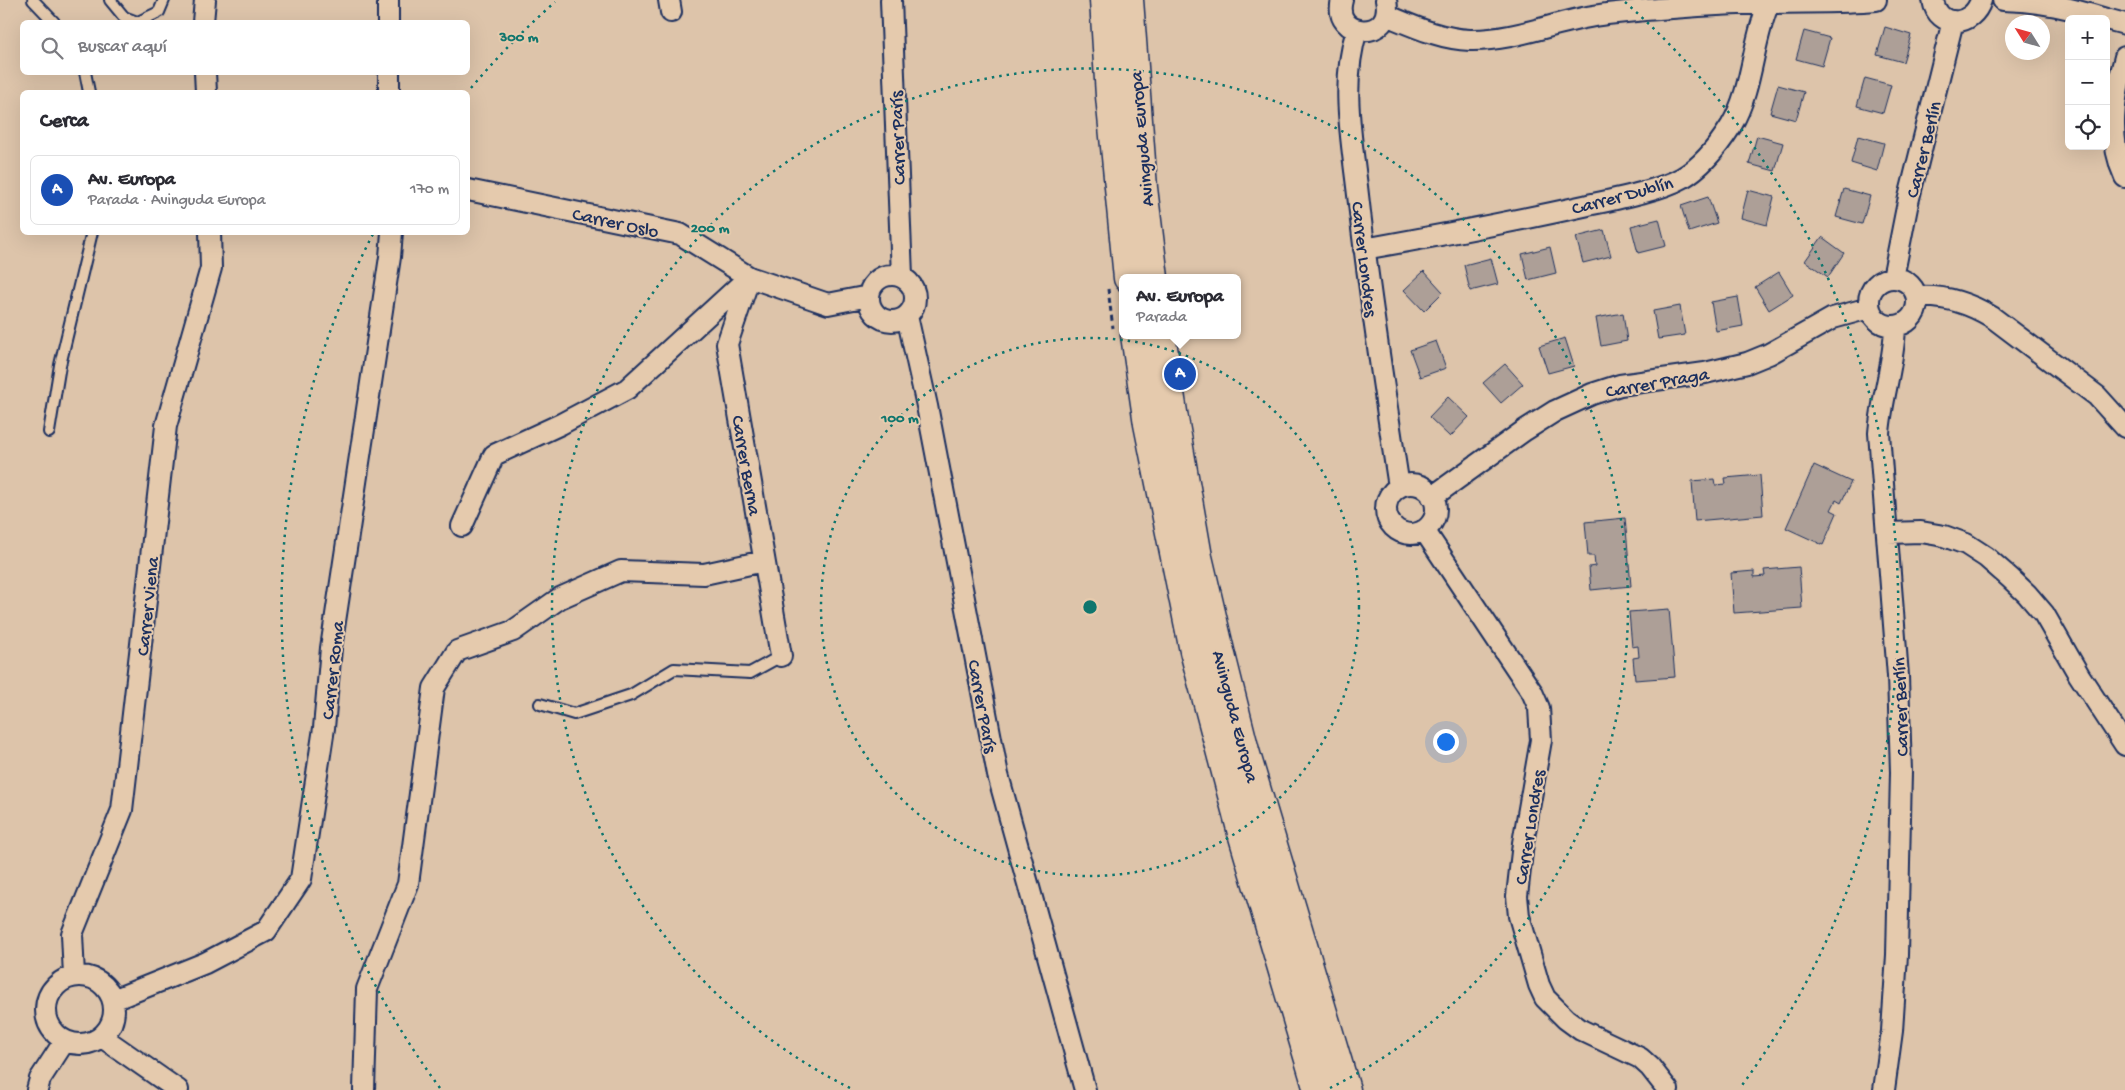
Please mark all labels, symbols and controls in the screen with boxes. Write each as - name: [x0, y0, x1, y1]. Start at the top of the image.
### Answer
- north arrow: [2005, 15, 2050, 60]
- map controls: [2065, 15, 2110, 150]
- button: +: [2065, 15, 2110, 60]
- search box: [20, 20, 470, 75]
- text: 300 m: [498, 29, 539, 47]
- icon: search: [38, 34, 66, 62]
- text: Buscar aquí: [78, 36, 167, 59]
- button: −: [2065, 60, 2110, 105]
- street label: Avinguda Europa: [1126, 69, 1161, 207]
- street label: Carrer París: [886, 89, 913, 185]
- street label: Carrer Berlín: [1902, 99, 1949, 201]
- button: locate: [2065, 105, 2110, 150]
- text: Cerca: [40, 110, 88, 135]
- text: Av. Europa: [88, 169, 175, 192]
- street label: Carrer Dublín: [1570, 173, 1676, 222]
- text: A: [52, 181, 62, 200]
- text: 170 m: [410, 181, 449, 200]
- text: Parada · Avinguda Europa: [88, 192, 266, 211]
- street label: Carrer Londres: [1344, 201, 1381, 319]
- street label: Carrer Oslo: [570, 204, 661, 245]
- text: 200 m: [691, 220, 730, 238]
- popup: [1119, 274, 1241, 339]
- text: Av. Europa: [1136, 286, 1224, 309]
- text: Parada: [1136, 309, 1187, 328]
- pin: A: [1164, 355, 1196, 393]
- street label: Carrer Praga: [1604, 364, 1712, 405]
- text: 100 m: [880, 410, 919, 428]
- street label: Carrer Berna: [724, 414, 765, 519]
- street label: Carrer Viena: [133, 554, 166, 657]
- centre of rings: [1081, 598, 1099, 616]
- street label: Carrer Roma: [318, 618, 351, 721]
- street label: Avinguda Europa: [1205, 648, 1263, 787]
- street label: Carrer Berlín: [1889, 657, 1916, 757]
- street label: Carrer París: [960, 658, 1001, 756]
- your location: [1433, 729, 1459, 755]
- street label: Carrer Londres: [1511, 768, 1552, 887]

